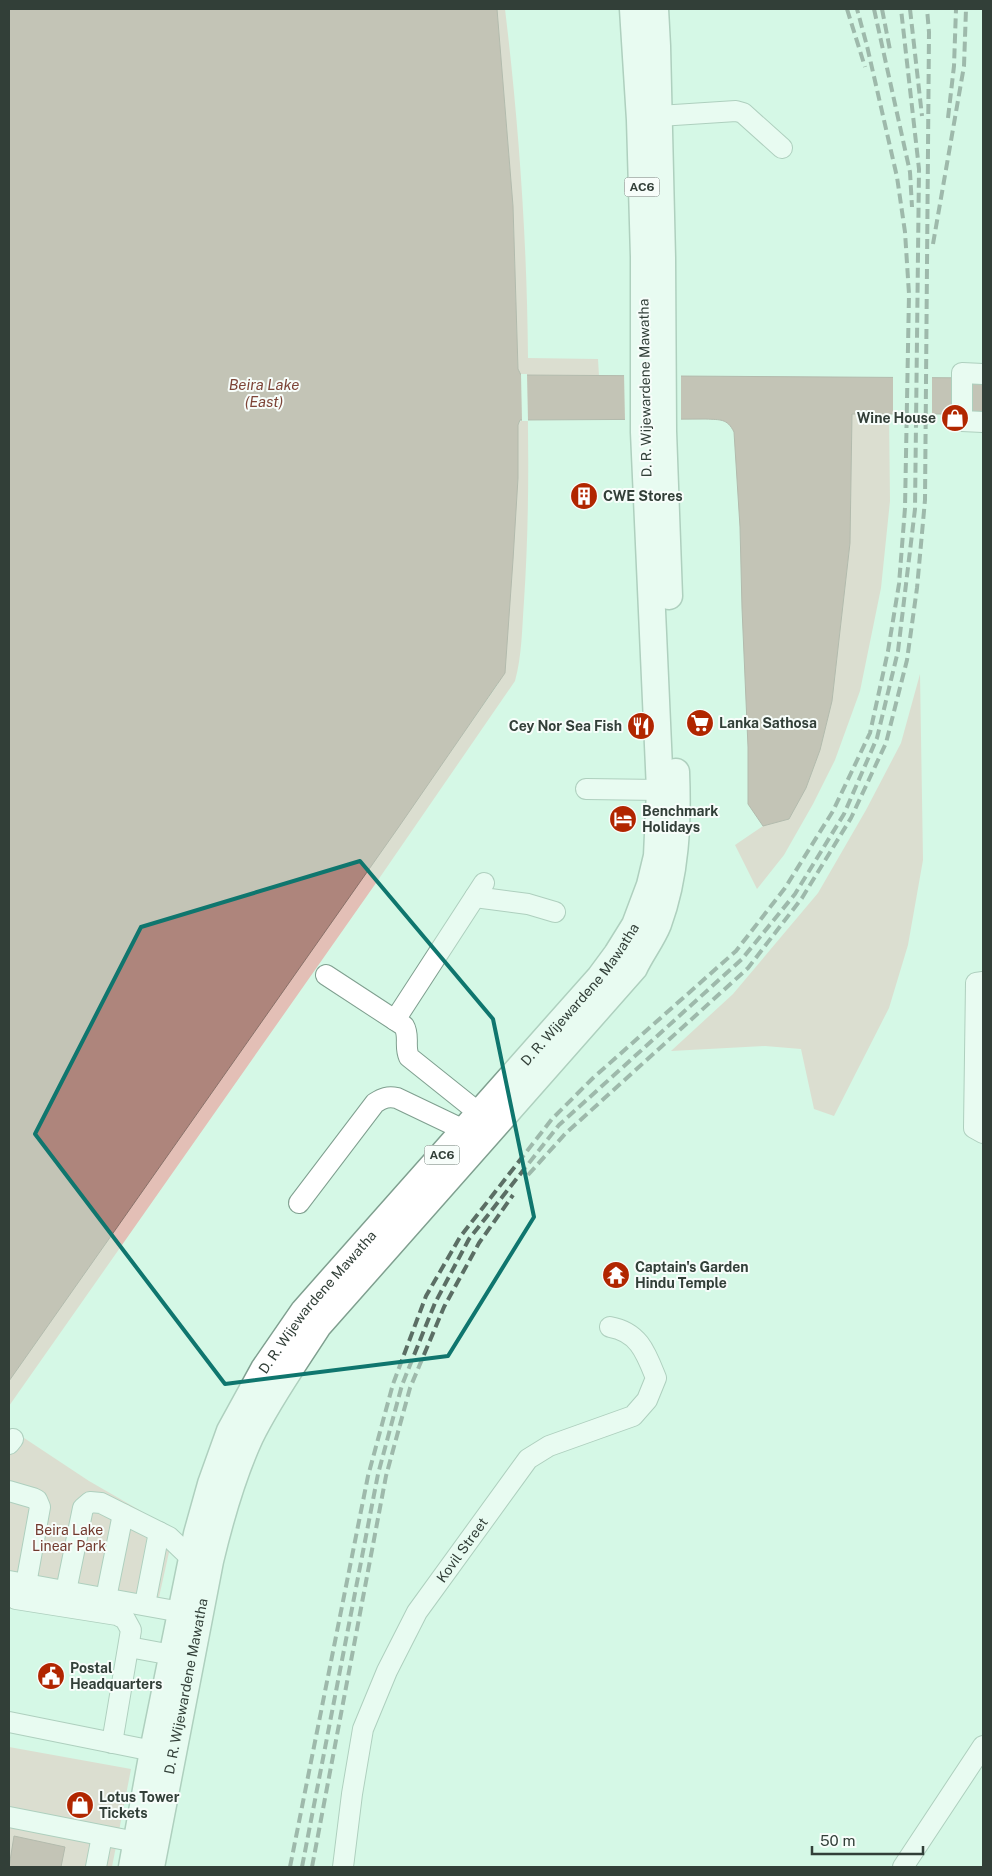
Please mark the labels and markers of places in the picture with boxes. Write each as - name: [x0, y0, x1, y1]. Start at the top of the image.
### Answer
- shop icon: Wine House: [940, 403, 970, 433]
- place label: Wine House: [857, 410, 936, 426]
- building icon: CWE Stores: [569, 481, 599, 511]
- place label: CWE Stores: [603, 488, 683, 504]
- supermarket icon: Lanka Sathosa: [685, 708, 715, 738]
- restaurant icon: Cey Nor Sea Fish: [626, 711, 656, 741]
- place label: Lanka Sathosa: [719, 715, 817, 731]
- place label: Cey Nor Sea Fish: [509, 718, 622, 734]
- place label: Benchmark Holidays: [642, 803, 718, 835]
- hotel icon: Benchmark Holidays: [608, 804, 638, 834]
- place label: Captain's Garden Hindu Temple: [635, 1259, 749, 1291]
- temple icon: Captain's Garden Hindu Temple: [601, 1260, 631, 1290]
- place label: Postal Headquarters: [70, 1660, 162, 1692]
- public building icon: Postal Headquarters: [36, 1661, 66, 1691]
- place label: Lotus Tower Tickets: [99, 1789, 180, 1821]
- shop icon: Lotus Tower Tickets: [65, 1790, 95, 1820]

